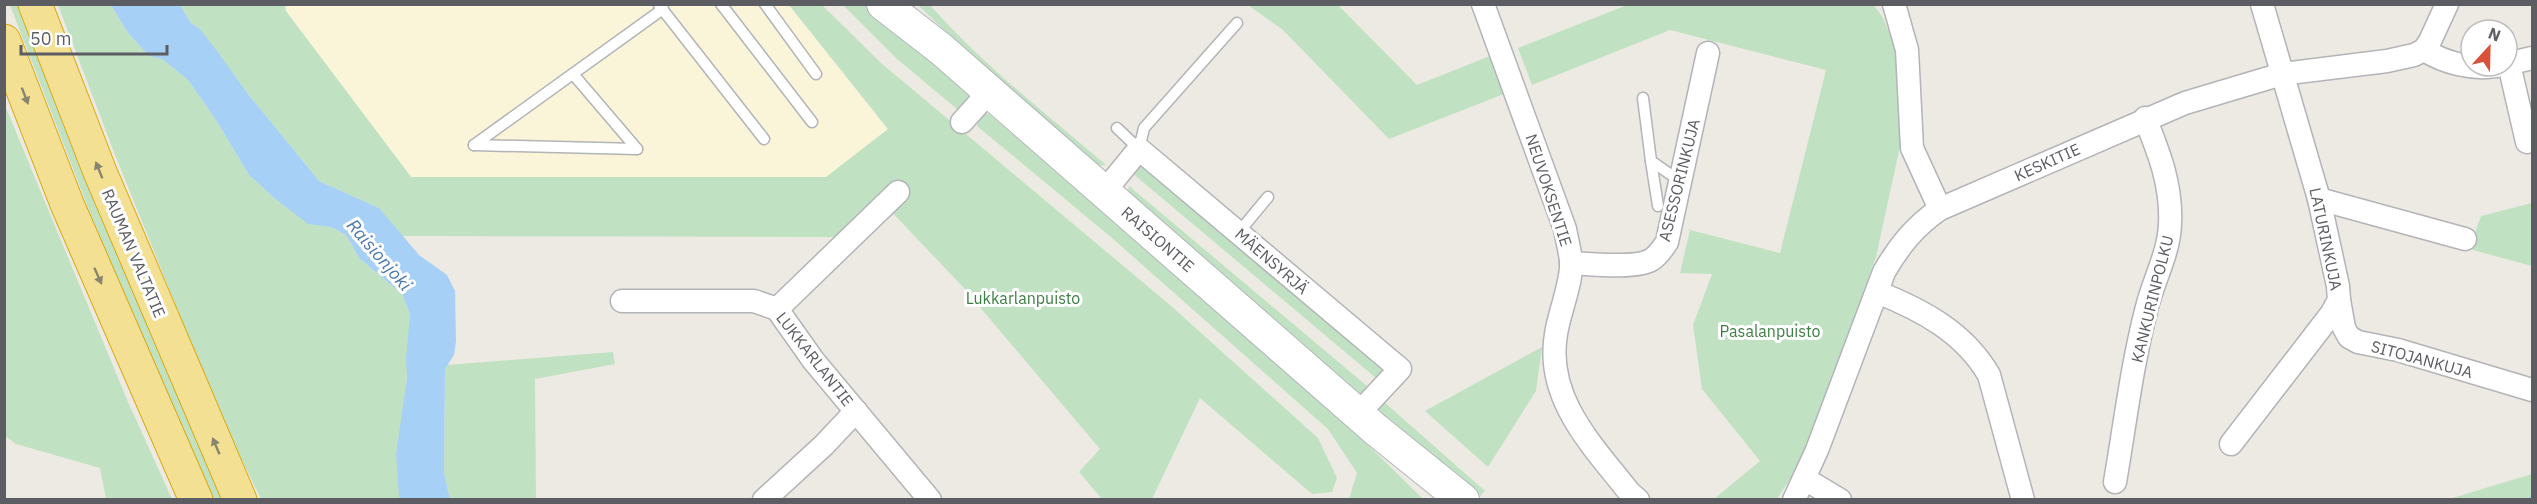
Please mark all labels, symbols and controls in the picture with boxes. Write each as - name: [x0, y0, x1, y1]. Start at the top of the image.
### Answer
- scale bar: [21, 18, 166, 56]
- north arrow: [2459, 18, 2519, 78]
- text: N: [2485, 23, 2504, 46]
- text: 50 m: [30, 27, 72, 50]
- one-way arrow: [21, 87, 31, 105]
- street label: ASESSORINKUJA: [1654, 117, 1704, 243]
- street label: NEUVOKSENTIE: [1521, 131, 1577, 249]
- street label: KESKITIE: [2011, 139, 2083, 185]
- one-way arrow: [94, 161, 103, 179]
- street label: RAUMAN VALTATIE: [98, 186, 170, 320]
- street label: LATURINKUJA: [2305, 186, 2347, 292]
- street label: RAISIONTIE: [1117, 202, 1199, 276]
- water label: Raisionjoki: [342, 214, 417, 296]
- street label: MÄENSYRJÄ: [1231, 224, 1313, 298]
- street label: KANKURINPOLKU: [2126, 233, 2178, 365]
- one-way arrow: [94, 268, 103, 285]
- park label: Lukkarlanpuisto: [966, 288, 1080, 308]
- street label: LUKKARLANTIE: [772, 308, 858, 410]
- park label: Pasalanpuisto: [1720, 321, 1821, 341]
- street label: SITOJANKUJA: [2369, 336, 2475, 382]
- one-way arrow: [211, 437, 221, 455]

